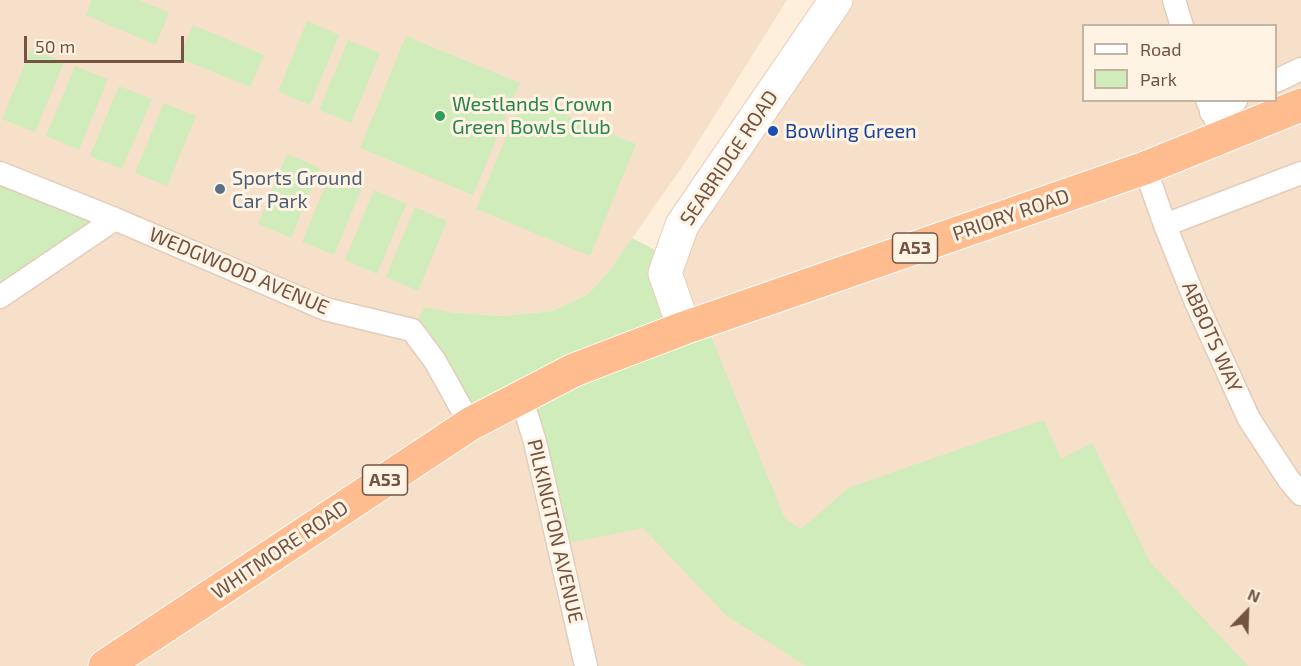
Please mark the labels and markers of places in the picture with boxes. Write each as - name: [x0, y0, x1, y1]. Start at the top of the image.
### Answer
- place label: Westlands Crown Green Bowls Club: [452, 92, 612, 139]
- marker: Westlands Crown Green Bowls Club: [433, 109, 447, 123]
- place label: Bowling Green: [785, 119, 917, 143]
- marker: Bowling Green: [766, 124, 780, 138]
- place label: Sports Ground Car Park: [232, 166, 363, 213]
- marker: Sports Ground Car Park: [213, 182, 227, 196]

